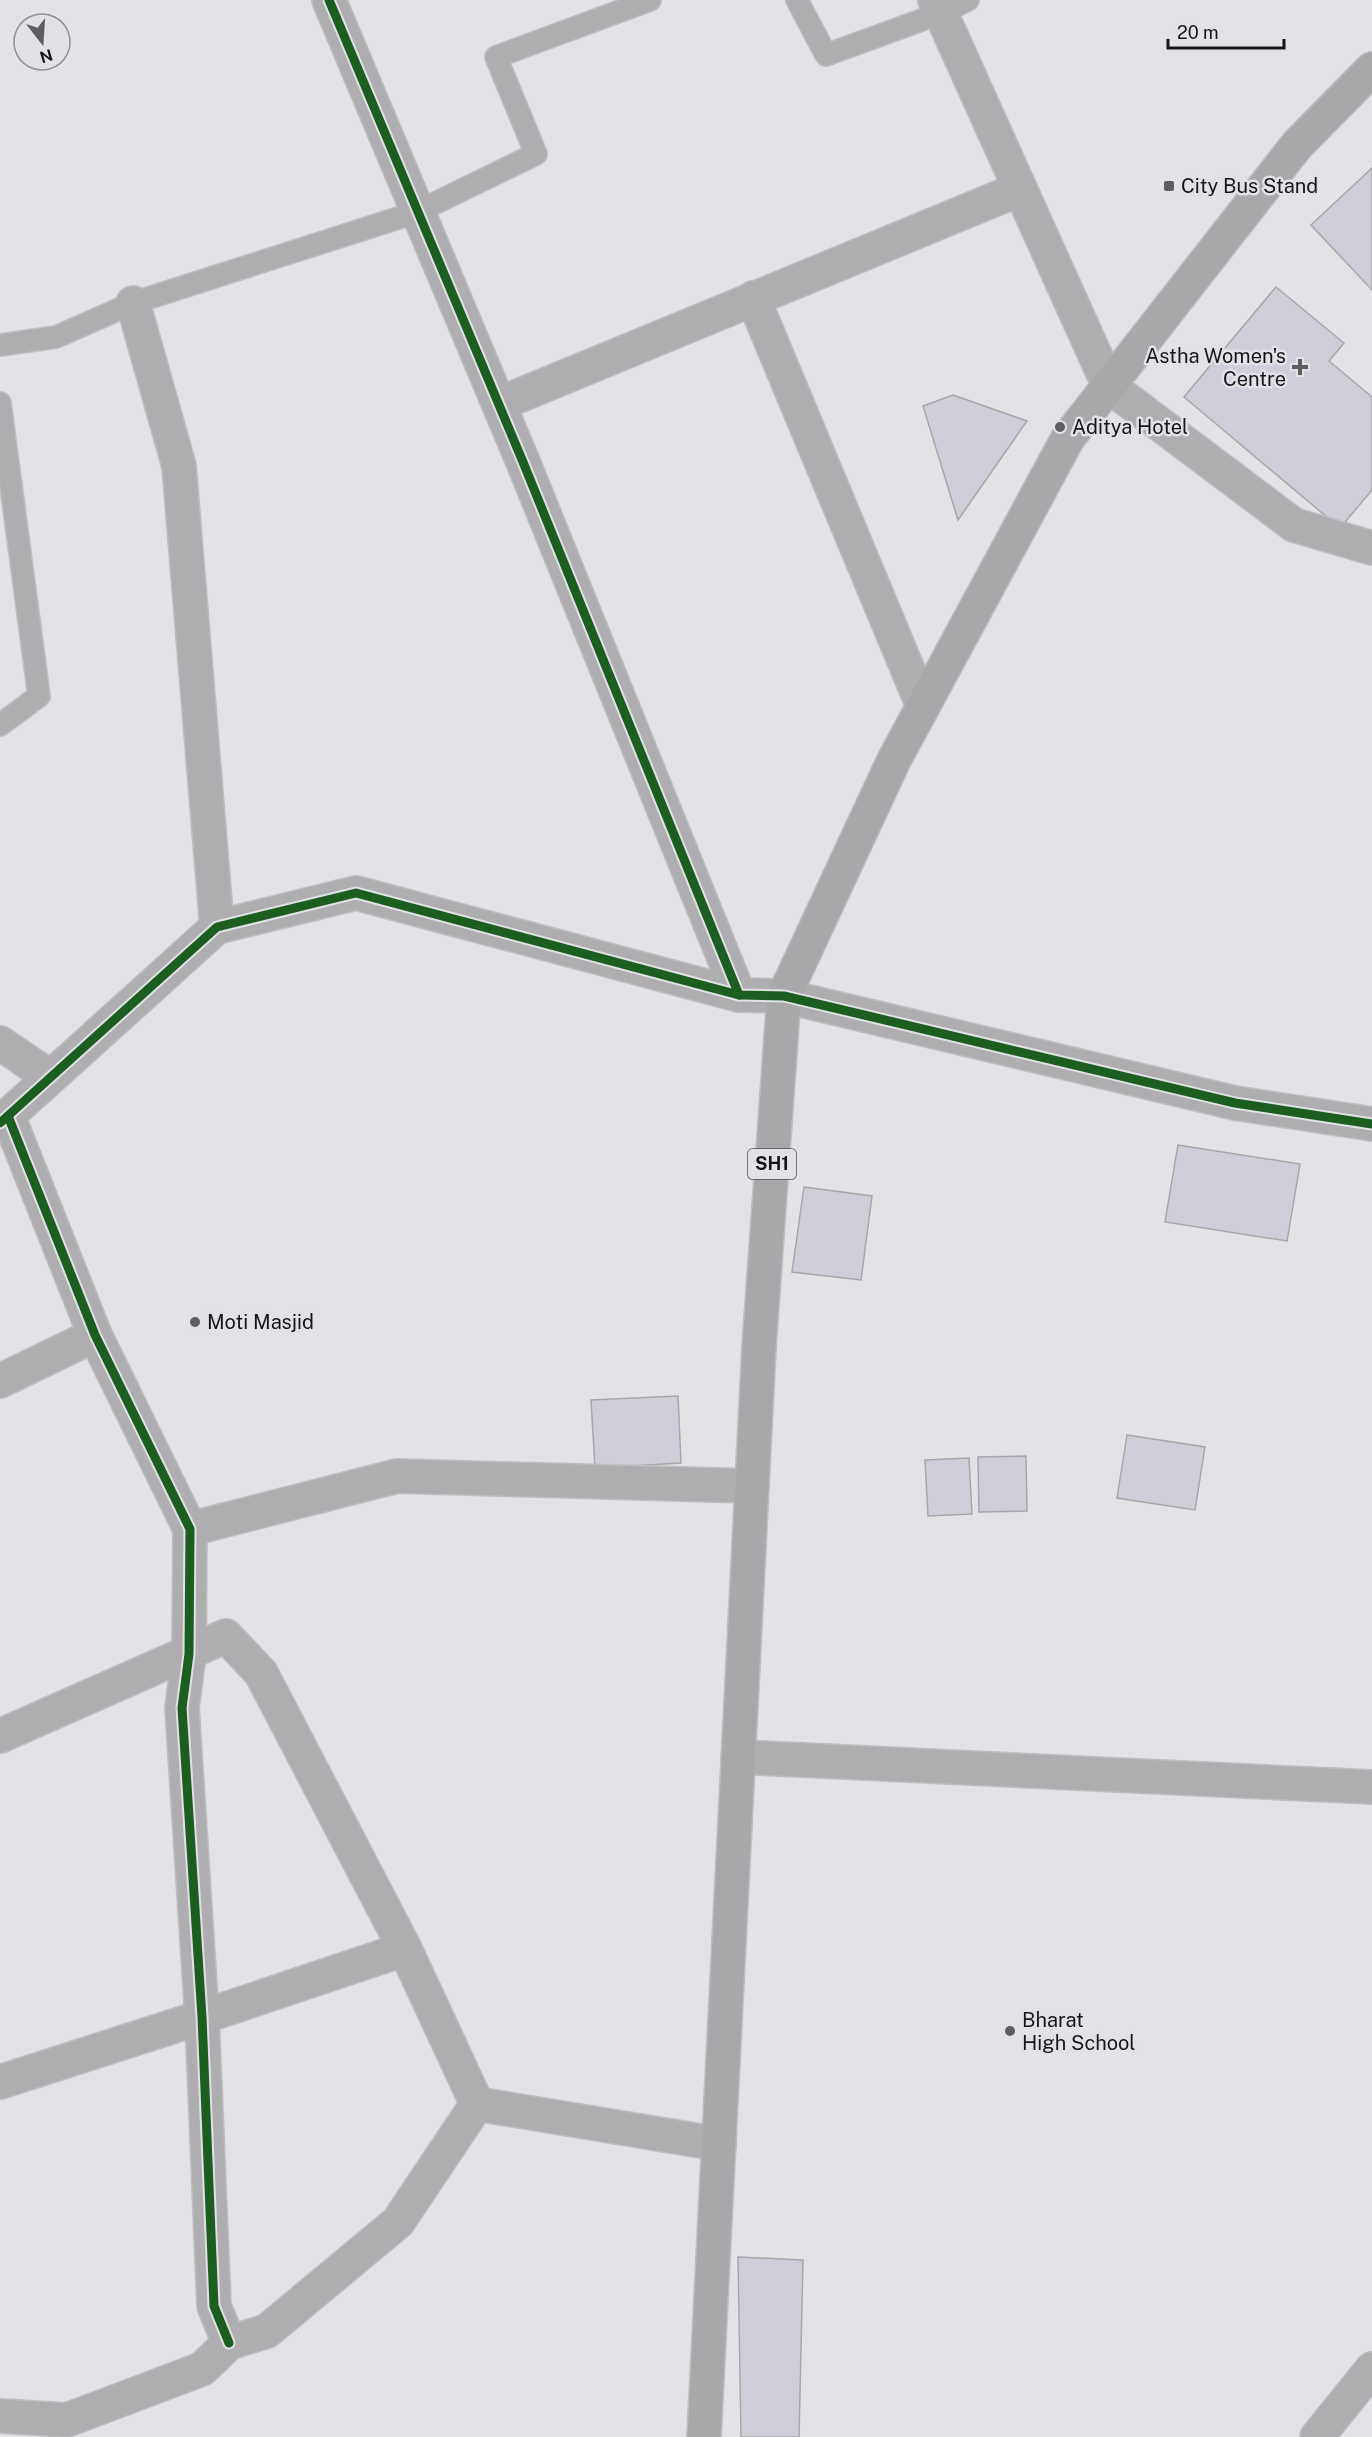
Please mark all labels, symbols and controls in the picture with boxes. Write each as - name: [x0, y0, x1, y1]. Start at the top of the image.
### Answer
- north arrow: [12, 12, 72, 72]
- scale bar: [1168, 12, 1284, 50]
- text: 20 m: [1177, 22, 1219, 43]
- text: N: [37, 45, 55, 67]
- place label: City Bus Stand: [1181, 174, 1318, 198]
- marker: City Bus Stand: [1162, 179, 1176, 193]
- place label: Astha Women's Centre: [1145, 344, 1286, 391]
- marker: Astha Women's Centre: [1291, 358, 1309, 376]
- place label: Aditya Hotel: [1072, 415, 1188, 439]
- marker: Aditya Hotel: [1053, 420, 1067, 434]
- road number: SH1: [748, 1149, 796, 1179]
- place label: Moti Masjid: [207, 1310, 314, 1334]
- marker: Moti Masjid: [188, 1315, 202, 1329]
- place label: Bharat High School: [1022, 2008, 1135, 2055]
- marker: Bharat High School: [1003, 2024, 1017, 2038]

